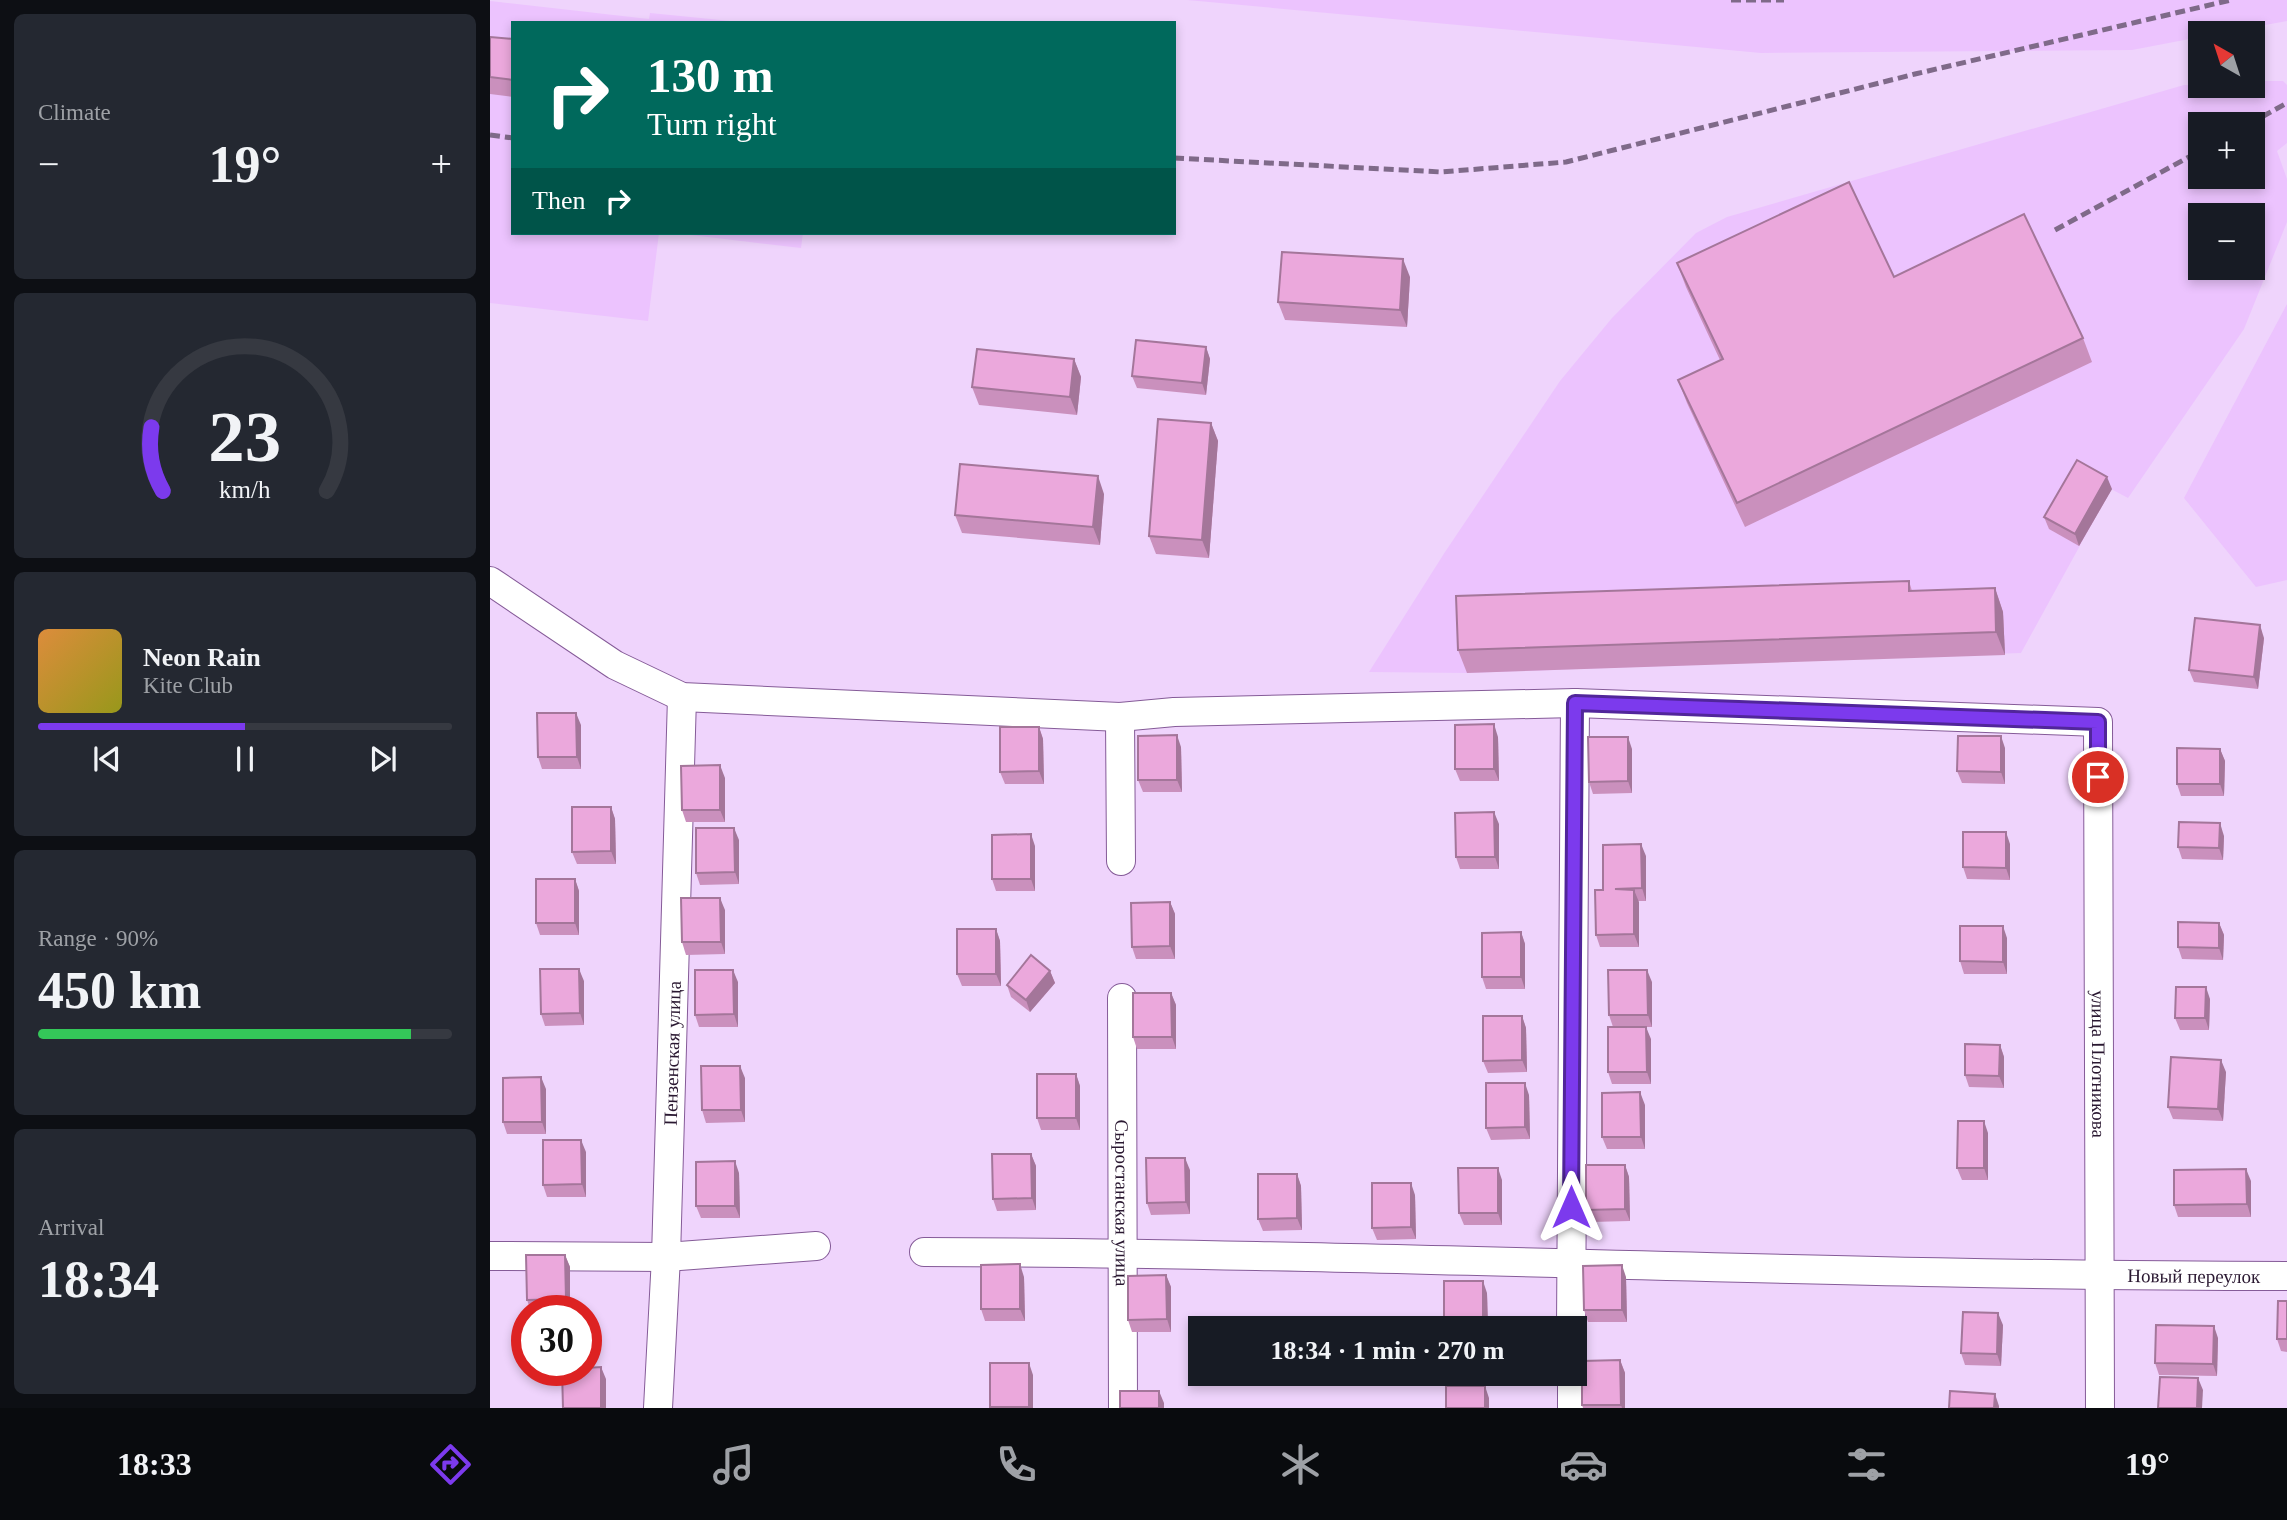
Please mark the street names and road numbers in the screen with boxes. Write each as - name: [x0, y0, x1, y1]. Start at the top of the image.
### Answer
- street label: Пензенская улица: [659, 980, 684, 1126]
- street label: улица Плотникова: [2088, 990, 2110, 1138]
- street label: Сыростанская улица: [1112, 1120, 1133, 1287]
- street label: Новый переулок: [2127, 1265, 2261, 1286]

